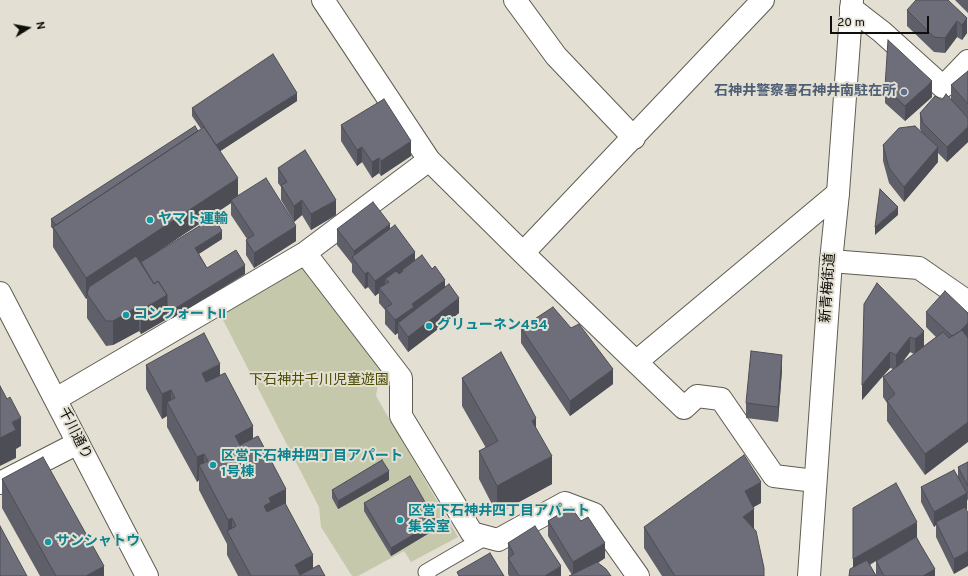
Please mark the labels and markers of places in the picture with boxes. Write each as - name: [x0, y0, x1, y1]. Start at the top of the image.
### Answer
- place label: 石神井警察署石神井南駐在所: [714, 84, 896, 100]
- marker: 石神井警察署石神井南駐在所: [899, 87, 909, 97]
- place label: ヤマト運輸: [158, 212, 228, 228]
- marker: ヤマト運輸: [145, 215, 155, 225]
- place label: コンフォートII: [134, 307, 226, 323]
- marker: コンフォートII: [121, 310, 131, 320]
- place label: グリューネン454: [437, 318, 548, 334]
- marker: グリューネン454: [424, 321, 434, 331]
- place label: 区営下石神井四丁目アパート 1号棟: [221, 449, 403, 482]
- marker: 区営下石神井四丁目アパート 1号棟: [208, 460, 218, 470]
- place label: 区営下石神井四丁目アパート 集会室: [408, 504, 590, 536]
- marker: 区営下石神井四丁目アパート 集会室: [395, 515, 405, 525]
- place label: サンシャトウ: [56, 534, 140, 550]
- marker: サンシャトウ: [43, 537, 53, 547]

